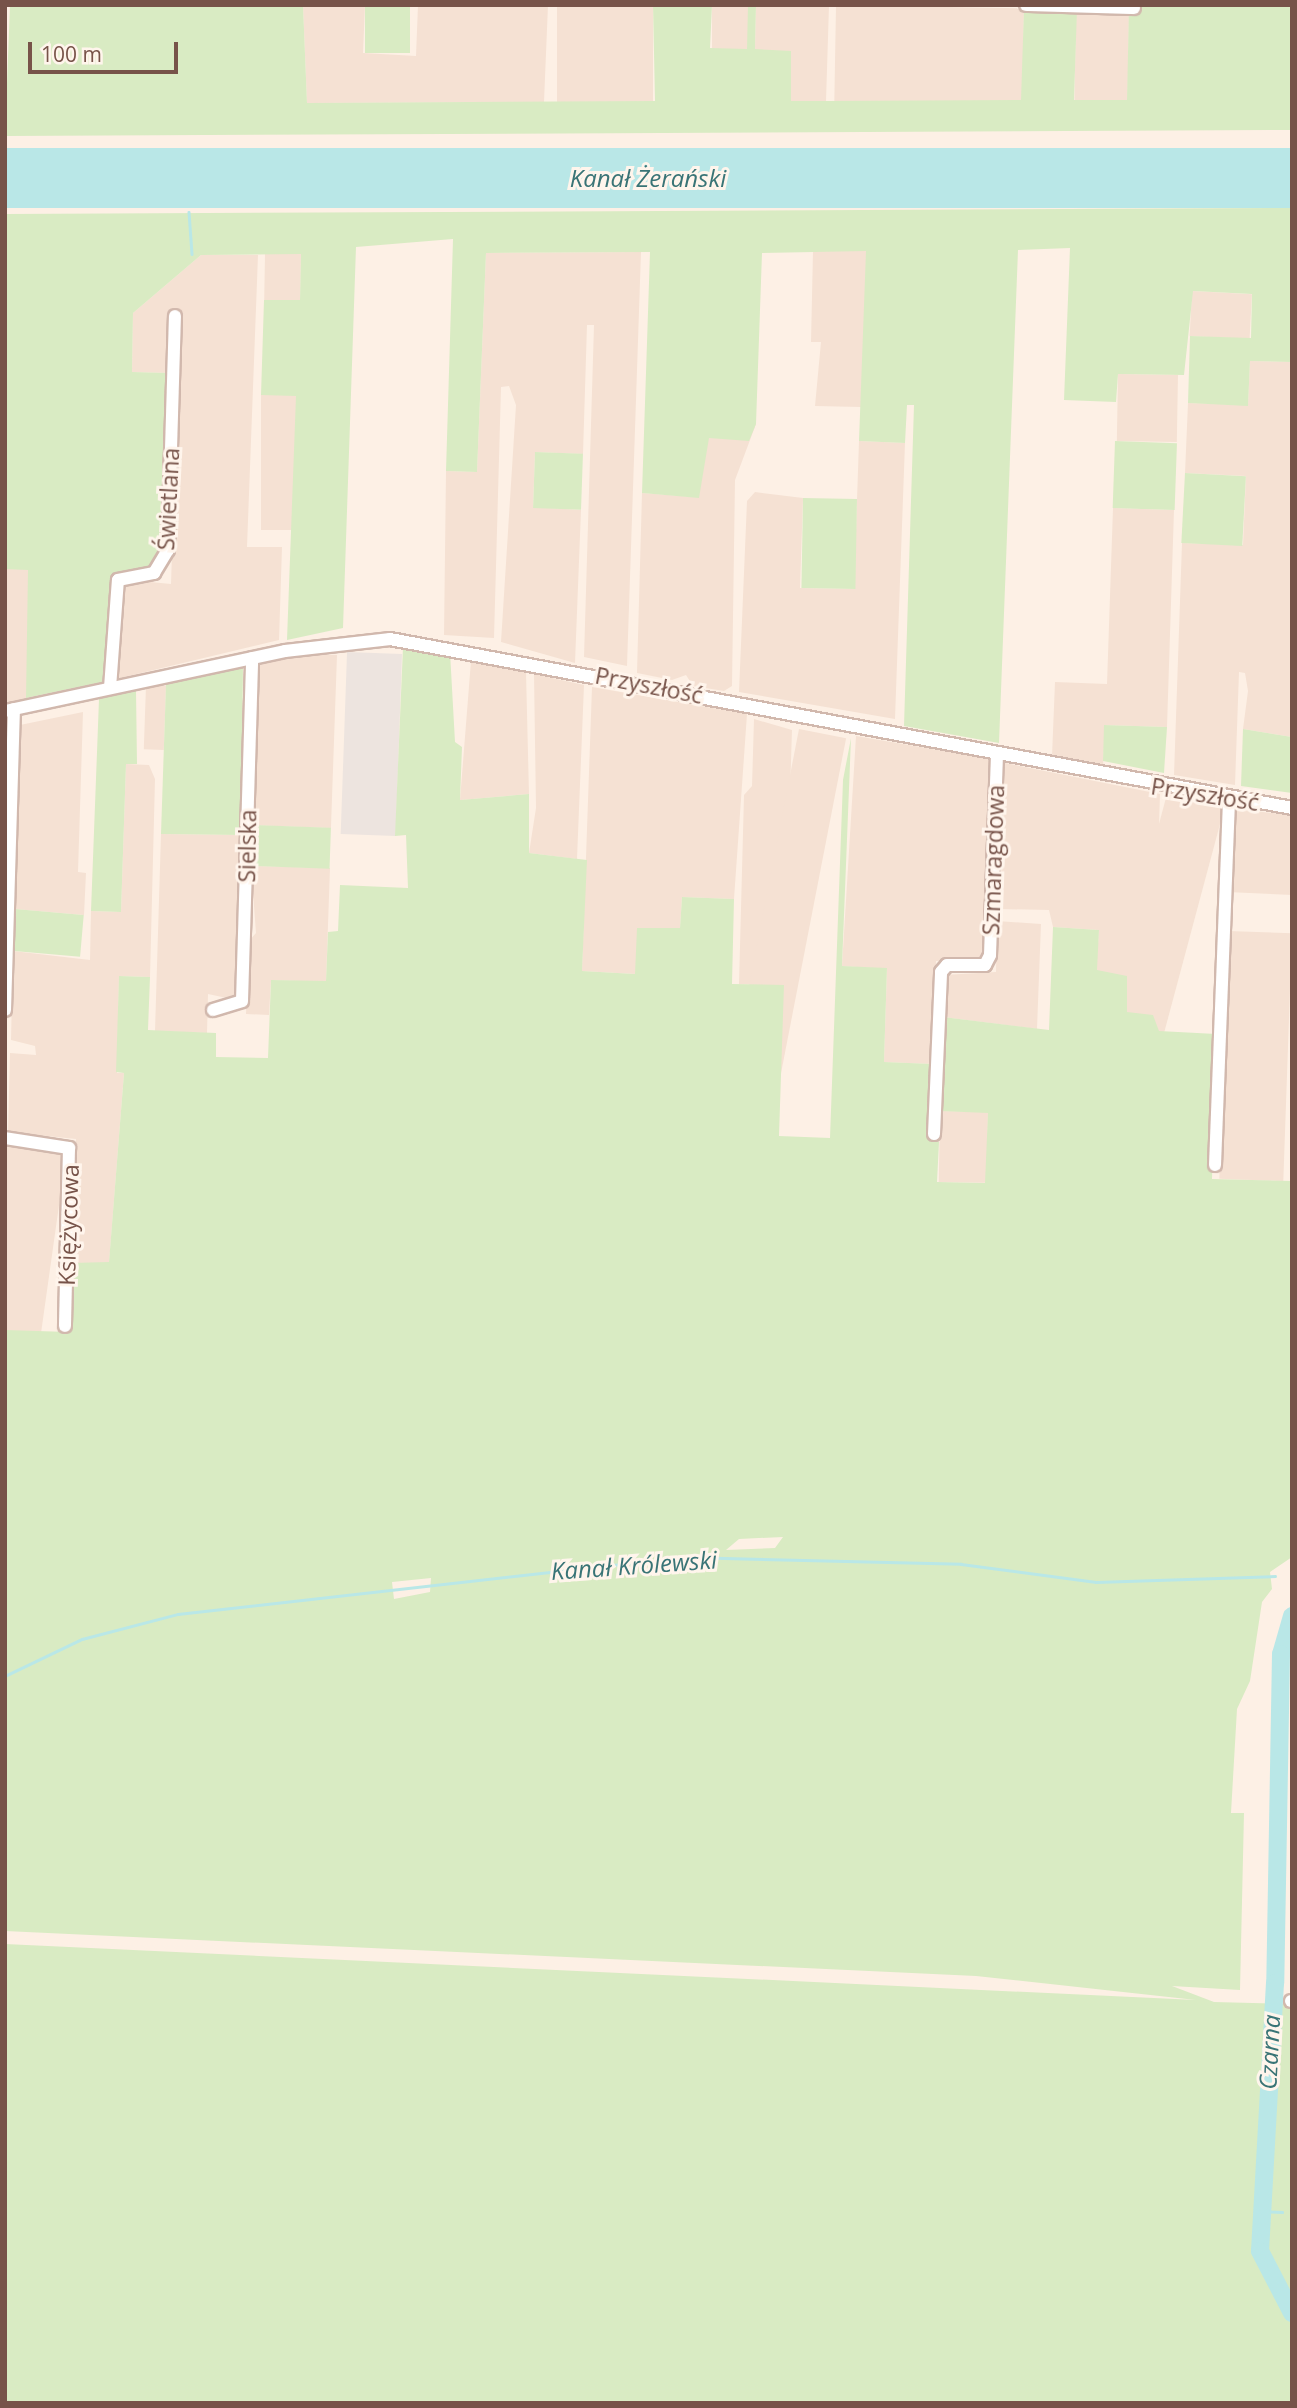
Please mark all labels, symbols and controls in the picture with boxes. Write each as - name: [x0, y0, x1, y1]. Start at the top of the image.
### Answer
- scale bar: [32, 28, 182, 72]
- text: 100 m: [41, 40, 102, 68]
- water label: Kanał Żerański: [570, 164, 726, 192]
- street label: Świetlana: [152, 447, 184, 551]
- street label: Przyszłość: [593, 661, 705, 709]
- street label: Przyszłość: [1149, 772, 1261, 816]
- street label: Szmaragdowa: [977, 784, 1009, 936]
- street label: Sielska: [233, 809, 261, 883]
- street label: Księżycowa: [52, 1164, 84, 1286]
- water label: Kanał Królewski: [550, 1545, 718, 1585]
- water label: Czarna: [1253, 2014, 1285, 2090]

